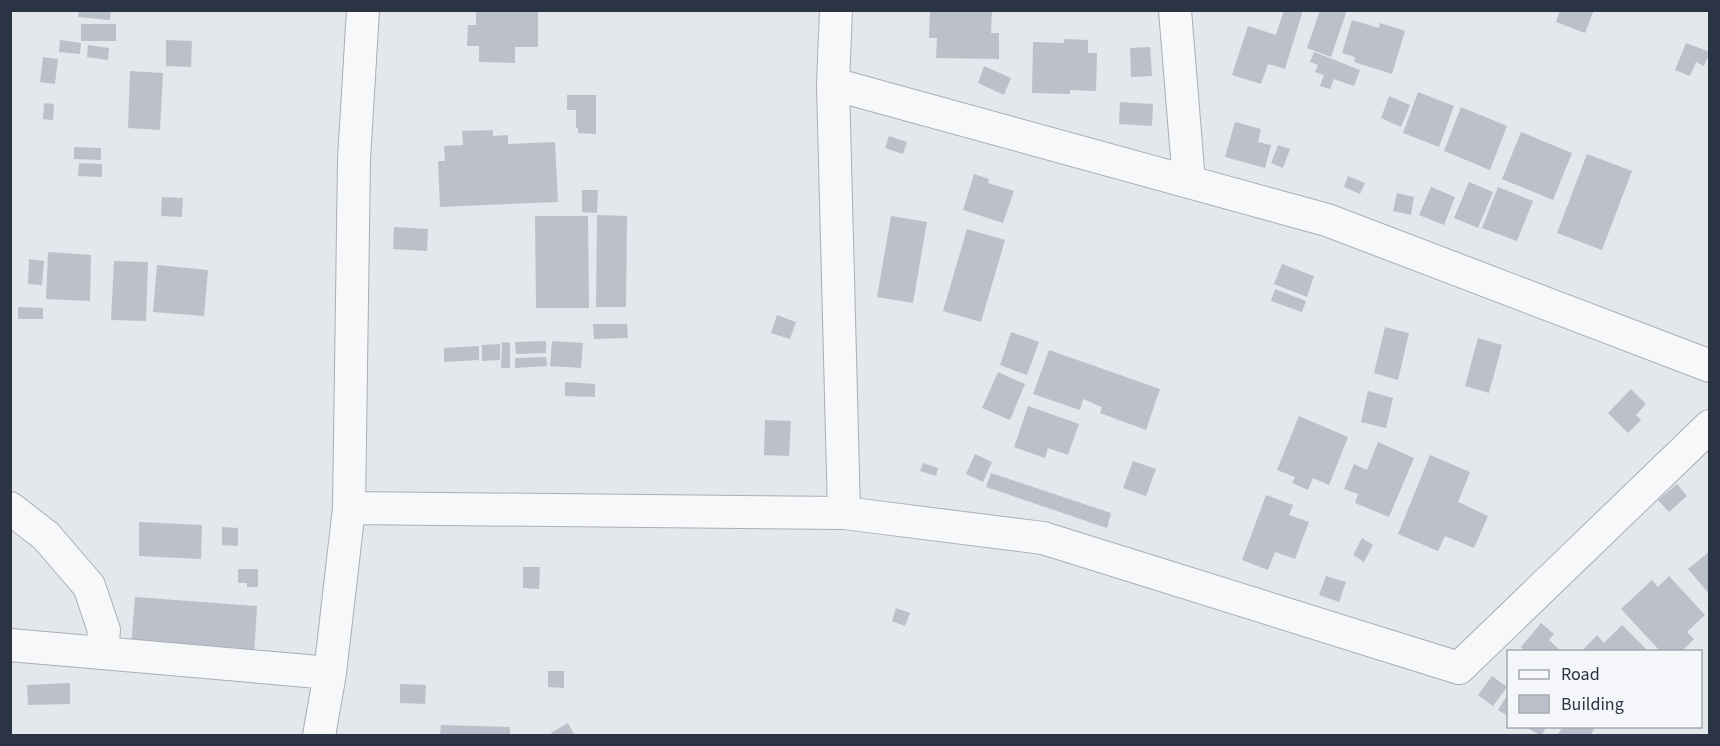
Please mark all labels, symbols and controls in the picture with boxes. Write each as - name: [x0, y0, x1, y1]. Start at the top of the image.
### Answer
- legend: [1507, 650, 1702, 728]
- text: Road: [1561, 662, 1600, 687]
- text: Building: [1561, 692, 1624, 717]

